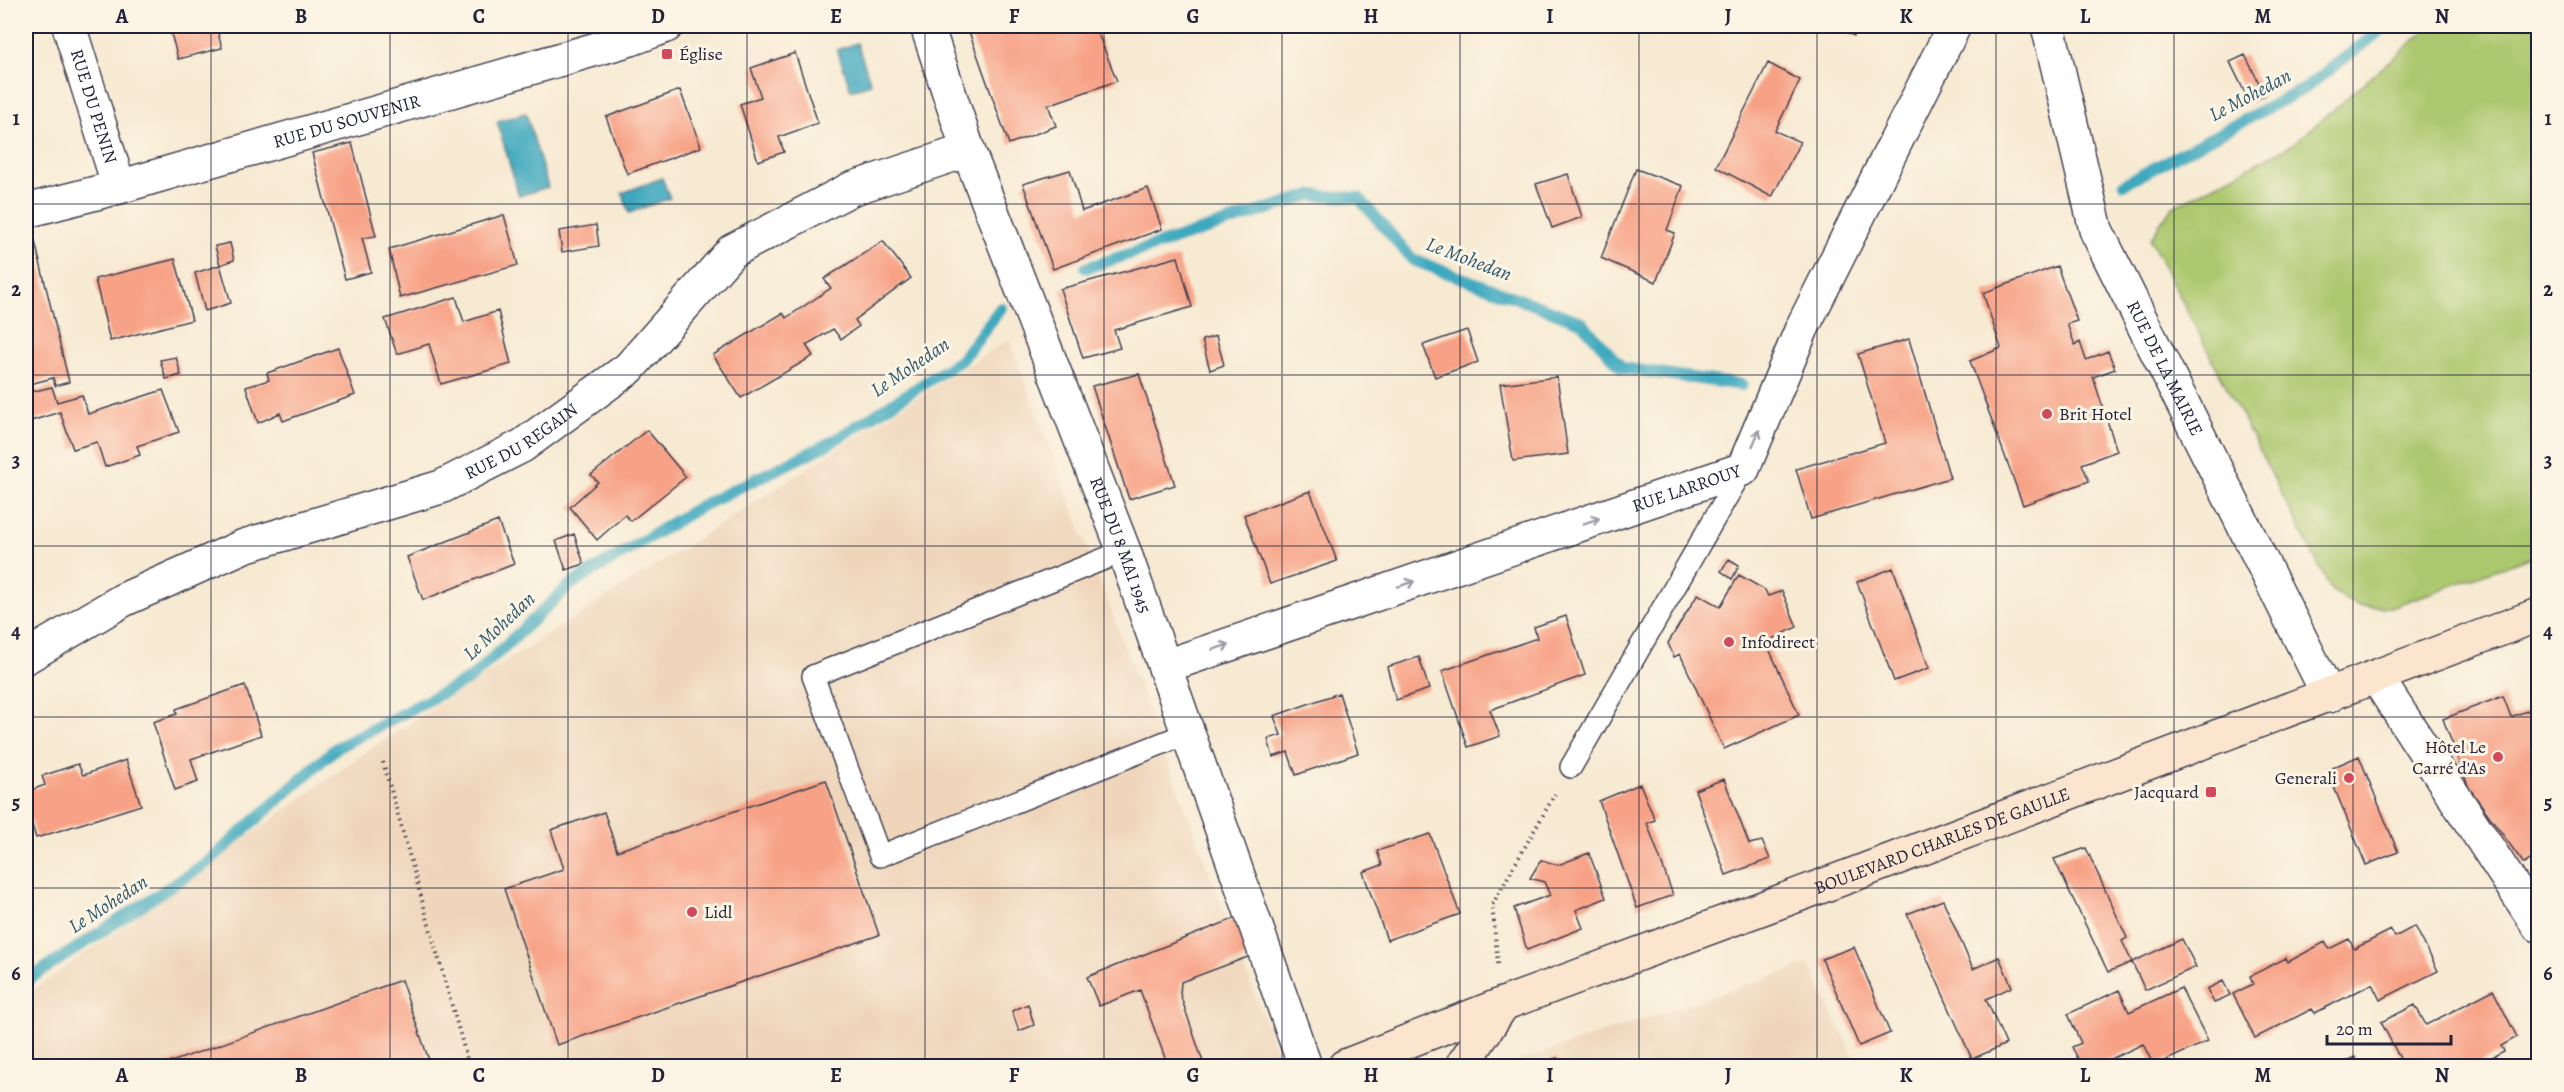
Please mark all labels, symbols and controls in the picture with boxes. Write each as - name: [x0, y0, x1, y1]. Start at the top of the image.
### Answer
- text: A: [115, 3, 129, 30]
- text: B: [295, 3, 307, 30]
- text: C: [473, 3, 485, 30]
- text: D: [651, 3, 665, 30]
- text: E: [830, 3, 842, 30]
- text: F: [1009, 3, 1020, 30]
- text: G: [1186, 3, 1200, 30]
- text: H: [1364, 3, 1379, 30]
- text: I: [1546, 3, 1554, 30]
- text: J: [1725, 3, 1732, 30]
- text: K: [1899, 3, 1913, 30]
- text: L: [2080, 3, 2091, 30]
- text: M: [2255, 3, 2272, 30]
- text: N: [2435, 3, 2450, 30]
- place label: Église: [679, 42, 723, 66]
- street label: RUE DU PENIN: [65, 46, 123, 166]
- marker: Église: [660, 47, 674, 61]
- water label: Le Mohedan: [2204, 62, 2296, 128]
- street label: RUE DU SOUVENIR: [270, 89, 423, 154]
- text: 1: [12, 105, 20, 132]
- text: 1: [2544, 105, 2552, 132]
- water label: Le Mohedan: [1422, 230, 1516, 288]
- text: 2: [11, 276, 21, 303]
- text: 2: [2543, 276, 2553, 303]
- street label: RUE DE LA MAIRIE: [2121, 297, 2209, 440]
- water label: Le Mohedan: [865, 331, 955, 403]
- street label: RUE DU REGAIN: [460, 397, 582, 485]
- place label: Brit Hotel: [2059, 402, 2132, 426]
- marker: Brit Hotel: [2040, 407, 2054, 421]
- one-way arrow: [1751, 429, 1762, 448]
- text: 3: [12, 447, 20, 474]
- text: 3: [2544, 447, 2552, 474]
- street label: RUE LARROUY: [1629, 458, 1745, 518]
- street label: RUE DU 8 MAI 1945: [1084, 473, 1157, 616]
- one-way arrow: [1581, 515, 1600, 526]
- one-way arrow: [1396, 578, 1415, 589]
- water label: Le Mohedan: [457, 586, 541, 666]
- text: 4: [11, 618, 21, 645]
- text: 4: [2543, 618, 2553, 645]
- place label: Infodirect: [1741, 630, 1815, 654]
- marker: Infodirect: [1722, 635, 1736, 649]
- one-way arrow: [1212, 641, 1231, 652]
- place label: Hôtel Le Carré d'As: [2412, 735, 2486, 780]
- marker: Hôtel Le Carré d'As: [2491, 750, 2505, 764]
- place label: Generali: [2275, 766, 2337, 790]
- marker: Generali: [2342, 771, 2356, 785]
- place label: Jacquard: [2134, 780, 2199, 804]
- street label: BOULEVARD CHARLES DE GAULLE: [1811, 782, 2073, 900]
- marker: Jacquard: [2204, 785, 2218, 799]
- text: 5: [12, 789, 20, 816]
- text: 5: [2544, 789, 2552, 816]
- water label: Le Mohedan: [63, 868, 153, 940]
- place label: Lidl: [704, 900, 733, 924]
- marker: Lidl: [685, 905, 699, 919]
- text: 6: [11, 960, 21, 987]
- text: 6: [2543, 960, 2553, 987]
- scale bar: [2327, 1008, 2452, 1046]
- text: 20 m: [2336, 1017, 2373, 1041]
- text: A: [115, 1062, 129, 1089]
- text: B: [295, 1062, 307, 1089]
- text: C: [473, 1062, 485, 1089]
- text: D: [651, 1062, 665, 1089]
- text: E: [830, 1062, 842, 1089]
- text: F: [1009, 1062, 1020, 1089]
- text: G: [1186, 1062, 1200, 1089]
- text: H: [1364, 1062, 1379, 1089]
- text: I: [1546, 1062, 1554, 1089]
- text: J: [1725, 1062, 1732, 1089]
- text: K: [1899, 1062, 1913, 1089]
- text: L: [2080, 1062, 2091, 1089]
- text: M: [2255, 1062, 2272, 1089]
- text: N: [2435, 1062, 2450, 1089]

